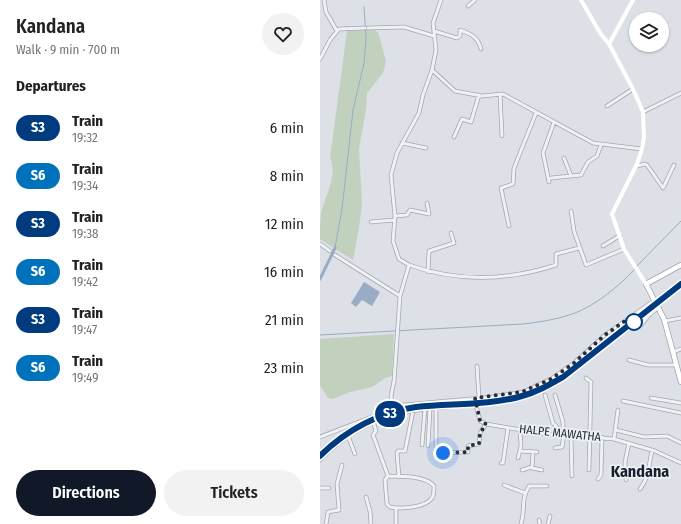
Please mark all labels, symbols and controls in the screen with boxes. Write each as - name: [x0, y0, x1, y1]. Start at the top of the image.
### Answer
- map controls: [629, 12, 669, 52]
- button: layers: [629, 12, 669, 52]
- button: heart: [262, 13, 304, 55]
- text: Kandana: [16, 15, 85, 38]
- text: Walk · 9 min · 700 m: [16, 42, 120, 57]
- text: Departures: [16, 77, 86, 95]
- text: Train: [72, 112, 103, 130]
- text: S3: [31, 119, 45, 136]
- text: 6 min: [270, 119, 304, 137]
- text: 19:32: [72, 130, 98, 145]
- text: Train: [72, 160, 103, 178]
- text: S6: [31, 167, 45, 184]
- text: 8 min: [270, 167, 304, 185]
- text: 19:34: [72, 178, 98, 193]
- text: Train: [72, 208, 103, 226]
- text: S3: [31, 215, 45, 232]
- text: 12 min: [265, 215, 304, 233]
- text: 19:38: [72, 226, 99, 241]
- text: Train: [72, 256, 103, 274]
- text: S6: [31, 263, 45, 280]
- text: 16 min: [264, 263, 304, 281]
- text: 19:42: [72, 274, 98, 289]
- text: Train: [72, 304, 103, 322]
- text: S3: [31, 311, 45, 328]
- text: 21 min: [265, 311, 304, 329]
- unlabelled marker: [625, 313, 643, 331]
- text: 19:47: [72, 322, 97, 337]
- text: Train: [72, 352, 103, 370]
- text: S6: [31, 359, 45, 376]
- text: 23 min: [264, 359, 304, 377]
- text: 19:49: [72, 370, 98, 385]
- line badge: S3: [372, 401, 408, 427]
- text: S3: [383, 405, 397, 422]
- street label: HALPE MAWATHA: [518, 422, 602, 444]
- your location: [433, 443, 453, 463]
- district label: Kandana: [611, 462, 669, 481]
- button: Directions: [16, 470, 156, 516]
- button: Tickets: [164, 470, 304, 516]

